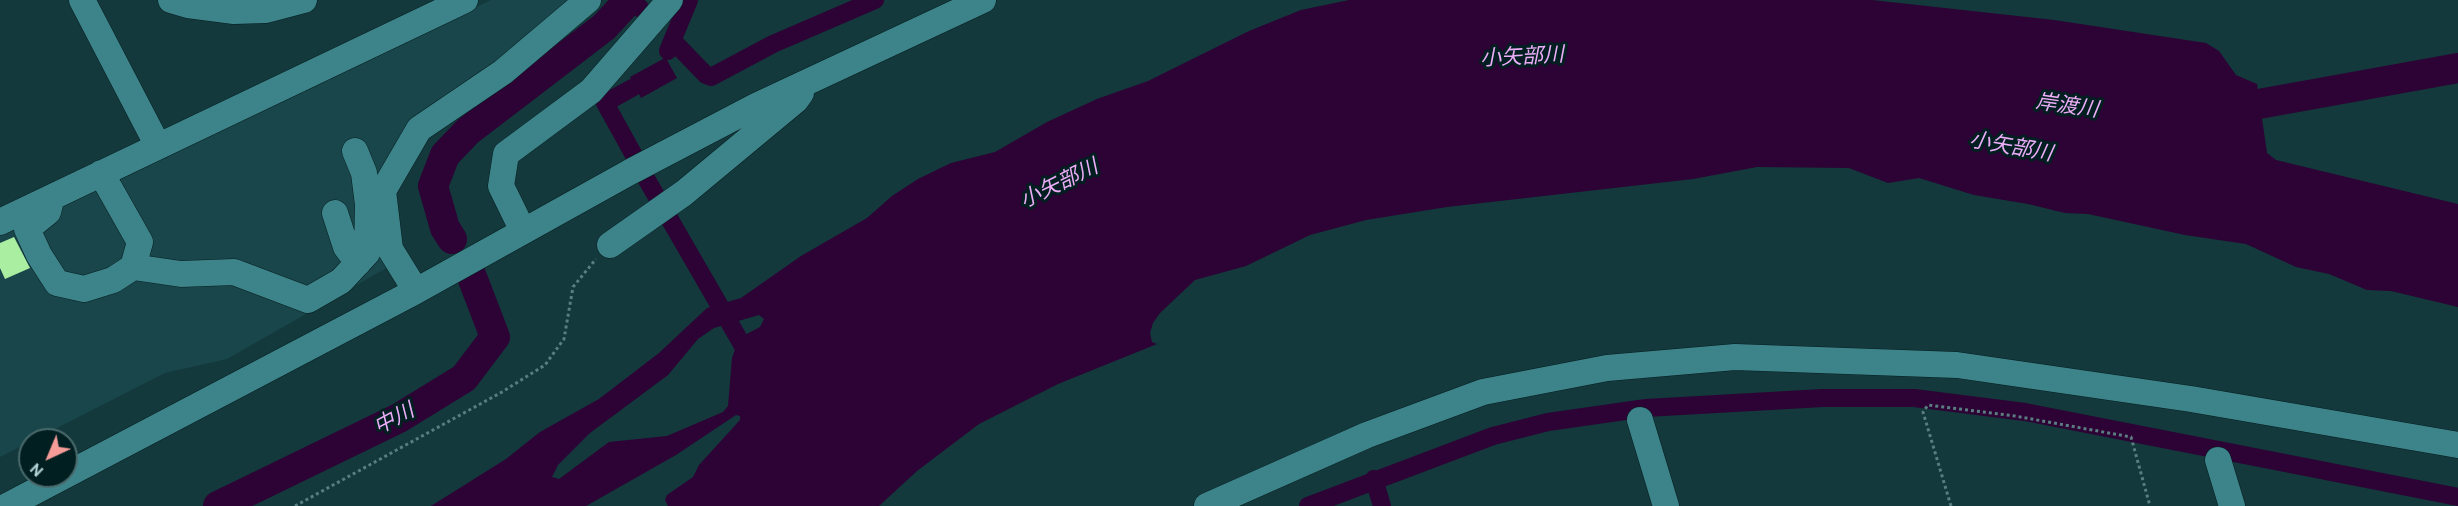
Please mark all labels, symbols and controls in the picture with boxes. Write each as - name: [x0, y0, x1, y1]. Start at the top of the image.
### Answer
- water label: 小矢部川: [1479, 42, 1565, 72]
- water label: 岸渡川: [2034, 89, 2100, 123]
- water label: 小矢部川: [1967, 127, 2055, 167]
- water label: 小矢部川: [1016, 154, 1102, 214]
- water label: 中川: [370, 398, 418, 440]
- north arrow: [18, 428, 78, 488]
- text: N: [26, 459, 47, 481]

